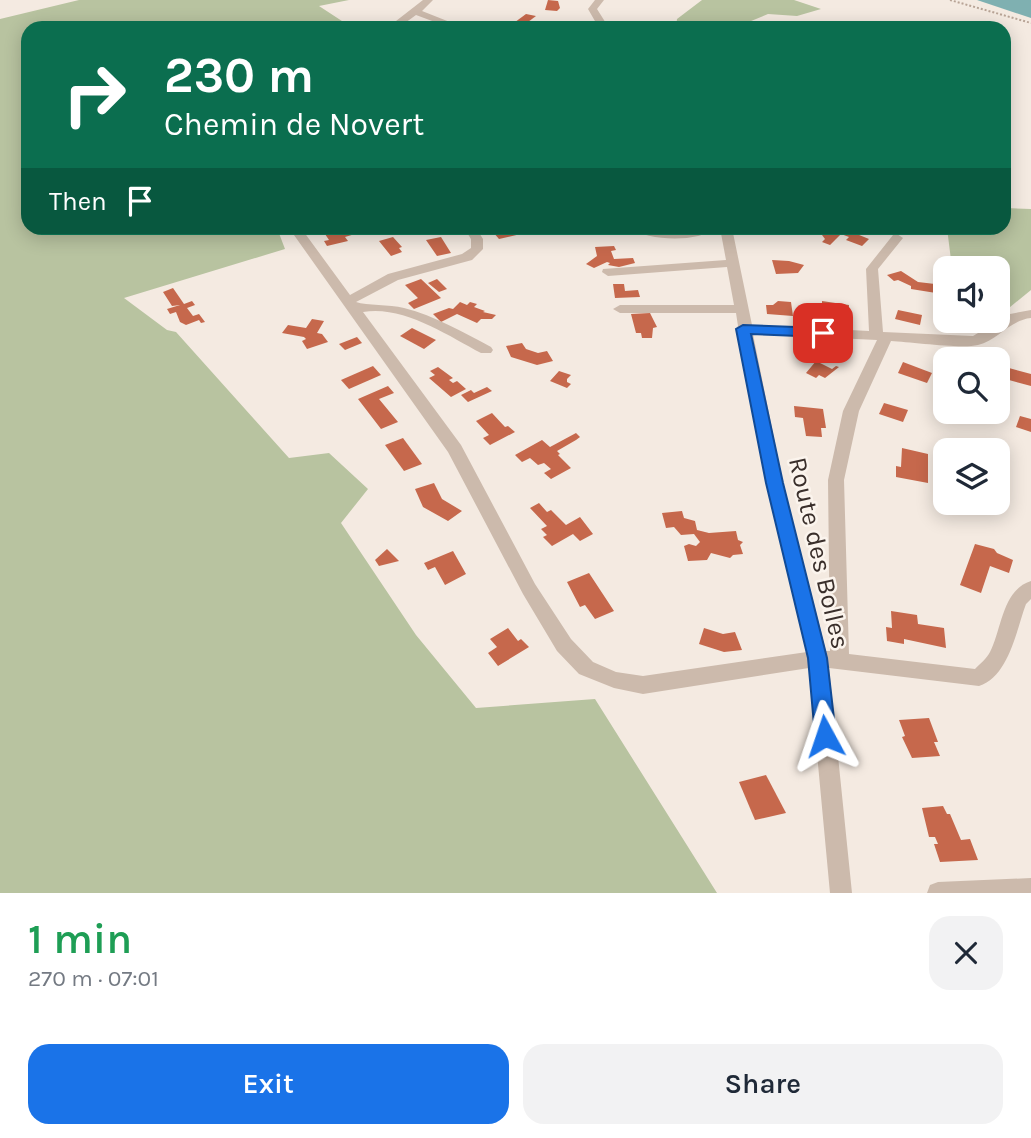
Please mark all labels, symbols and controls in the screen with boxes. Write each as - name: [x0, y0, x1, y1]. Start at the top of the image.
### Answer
- text: 230 m: [164, 47, 314, 104]
- icon: right: [49, 49, 140, 140]
- text: Chemin de Novert: [164, 106, 424, 143]
- icon: arrive: [121, 182, 159, 220]
- text: Then: [49, 186, 107, 217]
- map controls: [933, 256, 1010, 515]
- button: sound: [933, 256, 1010, 333]
- pin: [793, 303, 853, 363]
- icon: arrive: [804, 314, 842, 352]
- button: search: [933, 347, 1010, 424]
- button: layers: [933, 438, 1010, 515]
- street label: Route des Bolles: [782, 454, 856, 652]
- position arrow: [788, 699, 862, 773]
- text: 1 min: [28, 914, 132, 964]
- button: close: [929, 916, 1003, 990]
- text: 270 m · 07:01: [28, 965, 159, 992]
- button: Exit: [28, 1044, 509, 1124]
- button: Share: [523, 1044, 1003, 1124]

